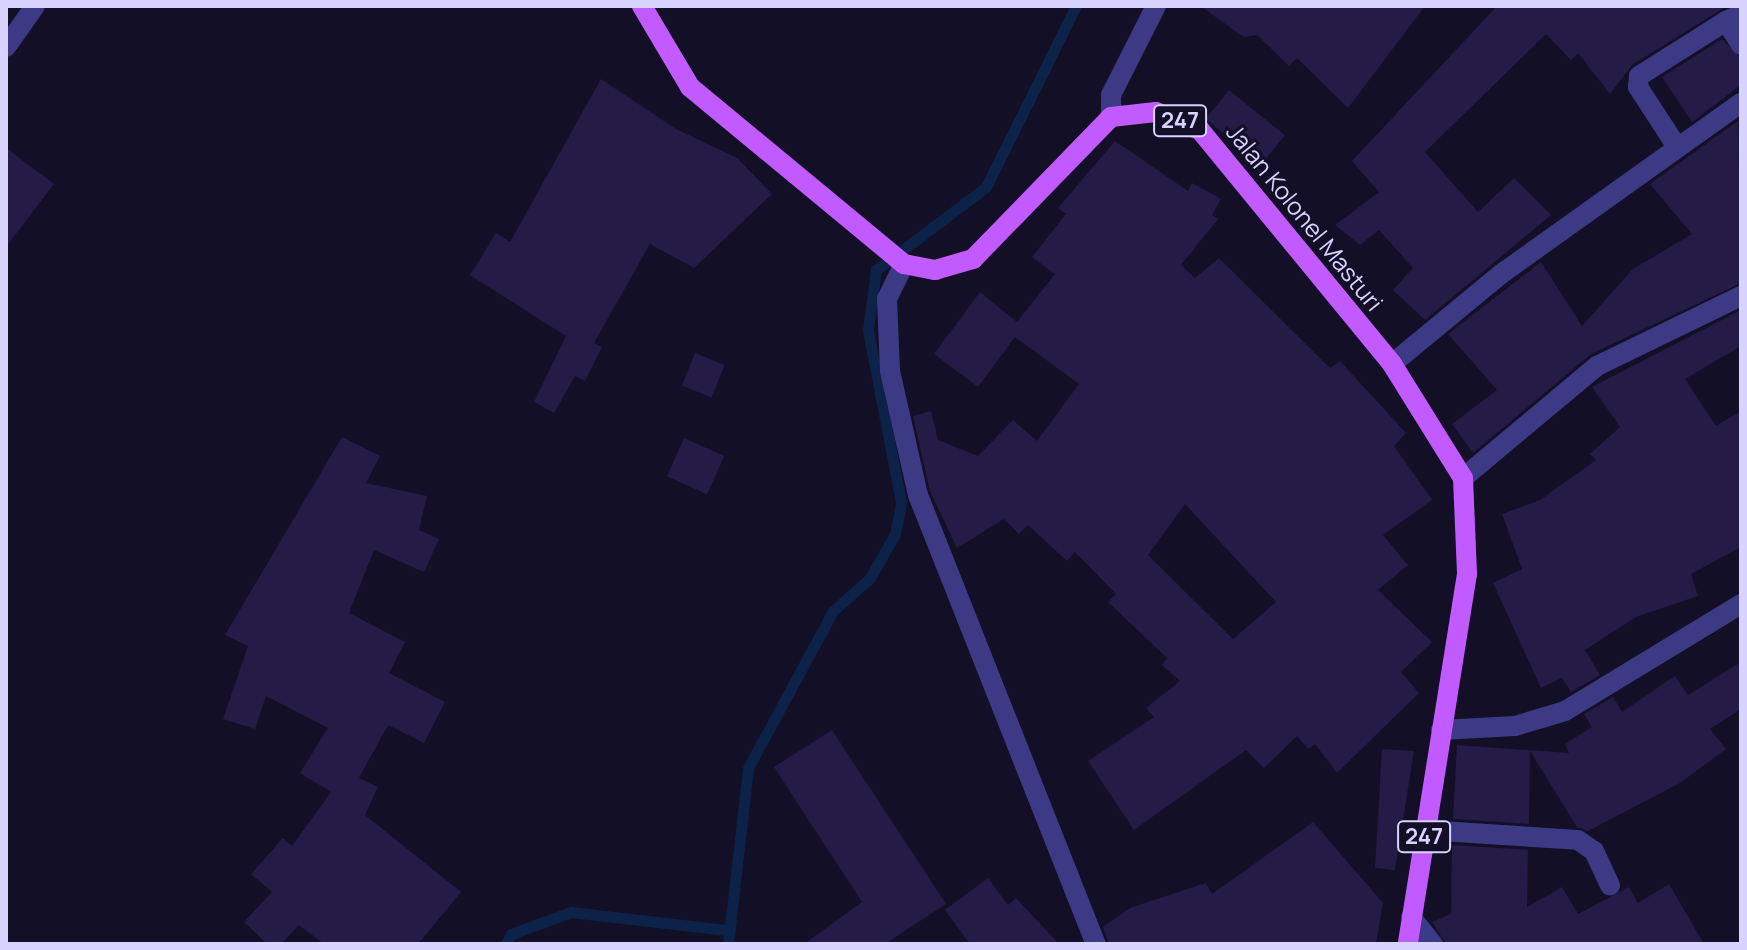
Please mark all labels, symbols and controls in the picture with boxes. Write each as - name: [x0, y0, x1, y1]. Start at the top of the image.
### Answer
- road number: 247: [1152, 103, 1208, 139]
- street label: Jalan Kolonel Masturi: [1221, 118, 1389, 316]
- road number: 247: [1396, 819, 1452, 855]

